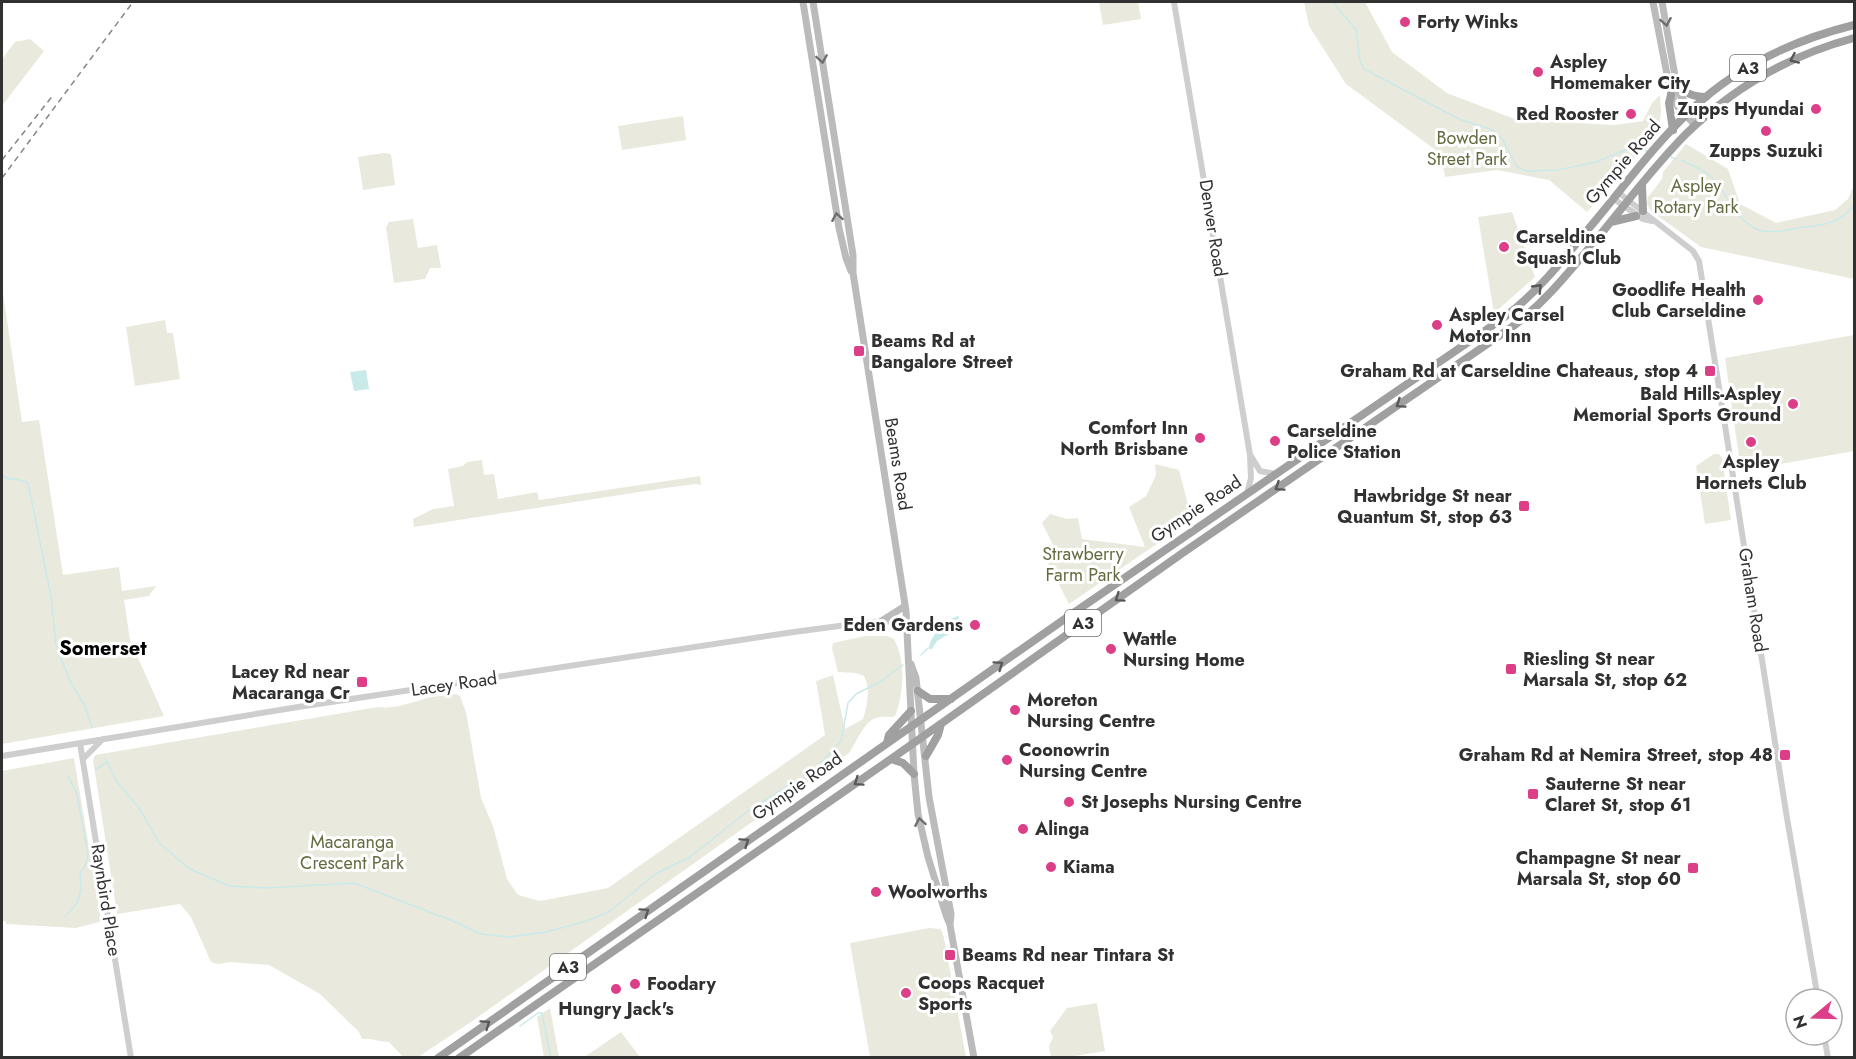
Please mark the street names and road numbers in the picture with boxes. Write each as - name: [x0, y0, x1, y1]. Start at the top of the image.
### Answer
- road number: A3: [1730, 55, 1766, 81]
- street label: Gympie Road: [1579, 114, 1667, 210]
- street label: Denver Road: [1192, 177, 1234, 279]
- street label: Beams Road: [878, 416, 918, 512]
- street label: Gympie Road: [1145, 469, 1247, 549]
- street label: Graham Road: [1732, 546, 1774, 654]
- road number: A3: [1065, 610, 1101, 636]
- street label: Lacey Road: [409, 665, 499, 703]
- street label: Gympie Road: [747, 745, 847, 827]
- street label: Raynbird Place: [84, 842, 128, 958]
- road number: A3: [550, 954, 586, 980]

